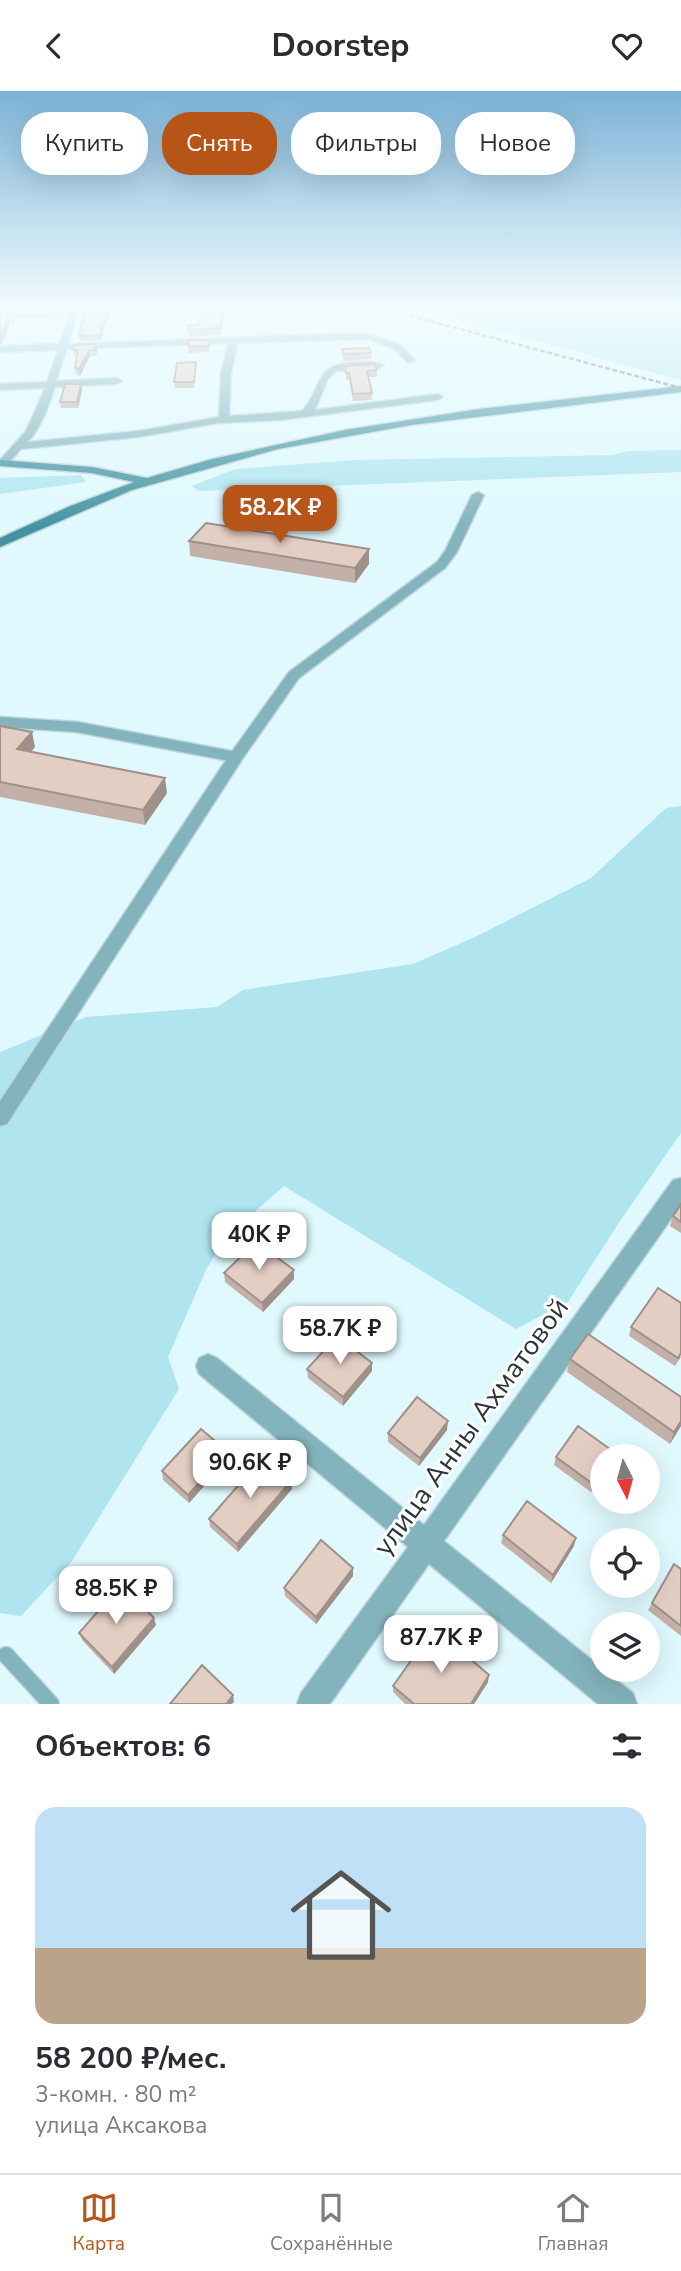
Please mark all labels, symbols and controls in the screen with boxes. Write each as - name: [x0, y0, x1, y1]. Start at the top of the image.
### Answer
- text: Doorstep: [272, 24, 409, 67]
- icon: back: [35, 27, 73, 65]
- icon: heart: [608, 27, 646, 65]
- chip: Купить: [21, 112, 148, 175]
- chip: Снять: [162, 112, 277, 175]
- chip: Фильтры: [291, 112, 441, 175]
- chip: Новое: [455, 112, 575, 175]
- pin: 58.2K ₽: [215, 485, 345, 545]
- text: 58.2K ₽: [239, 492, 321, 523]
- pin: 40K ₽: [210, 1213, 308, 1272]
- text: 40K ₽: [228, 1219, 290, 1250]
- street label: улица Анны Ахматовой: [364, 1290, 578, 1564]
- pin: 58.7K ₽: [275, 1307, 405, 1366]
- text: 58.7K ₽: [299, 1313, 381, 1344]
- pin: 90.6K ₽: [185, 1441, 315, 1500]
- north arrow: [590, 1444, 660, 1514]
- map controls: [590, 1444, 660, 1682]
- text: 90.6K ₽: [209, 1447, 291, 1478]
- button: locate: [590, 1528, 660, 1598]
- pin: 88.5K ₽: [51, 1567, 181, 1626]
- text: 88.5K ₽: [75, 1573, 157, 1604]
- button: layers: [590, 1612, 660, 1682]
- pin: 87.7K ₽: [376, 1615, 506, 1675]
- text: 87.7K ₽: [400, 1622, 482, 1653]
- text: Объектов: 6: [35, 1726, 211, 1767]
- icon: filters: [608, 1727, 646, 1765]
- icon: home: [278, 1852, 404, 1978]
- text: 58 200 ₽/мес.: [35, 2038, 226, 2079]
- text: 3-комн. · 80 m²: [35, 2079, 197, 2110]
- text: улица Аксакова: [35, 2110, 207, 2141]
- tab: Карта: [73, 2189, 125, 2257]
- tab: Сохранённые: [270, 2189, 393, 2257]
- tab: Главная: [538, 2189, 608, 2257]

